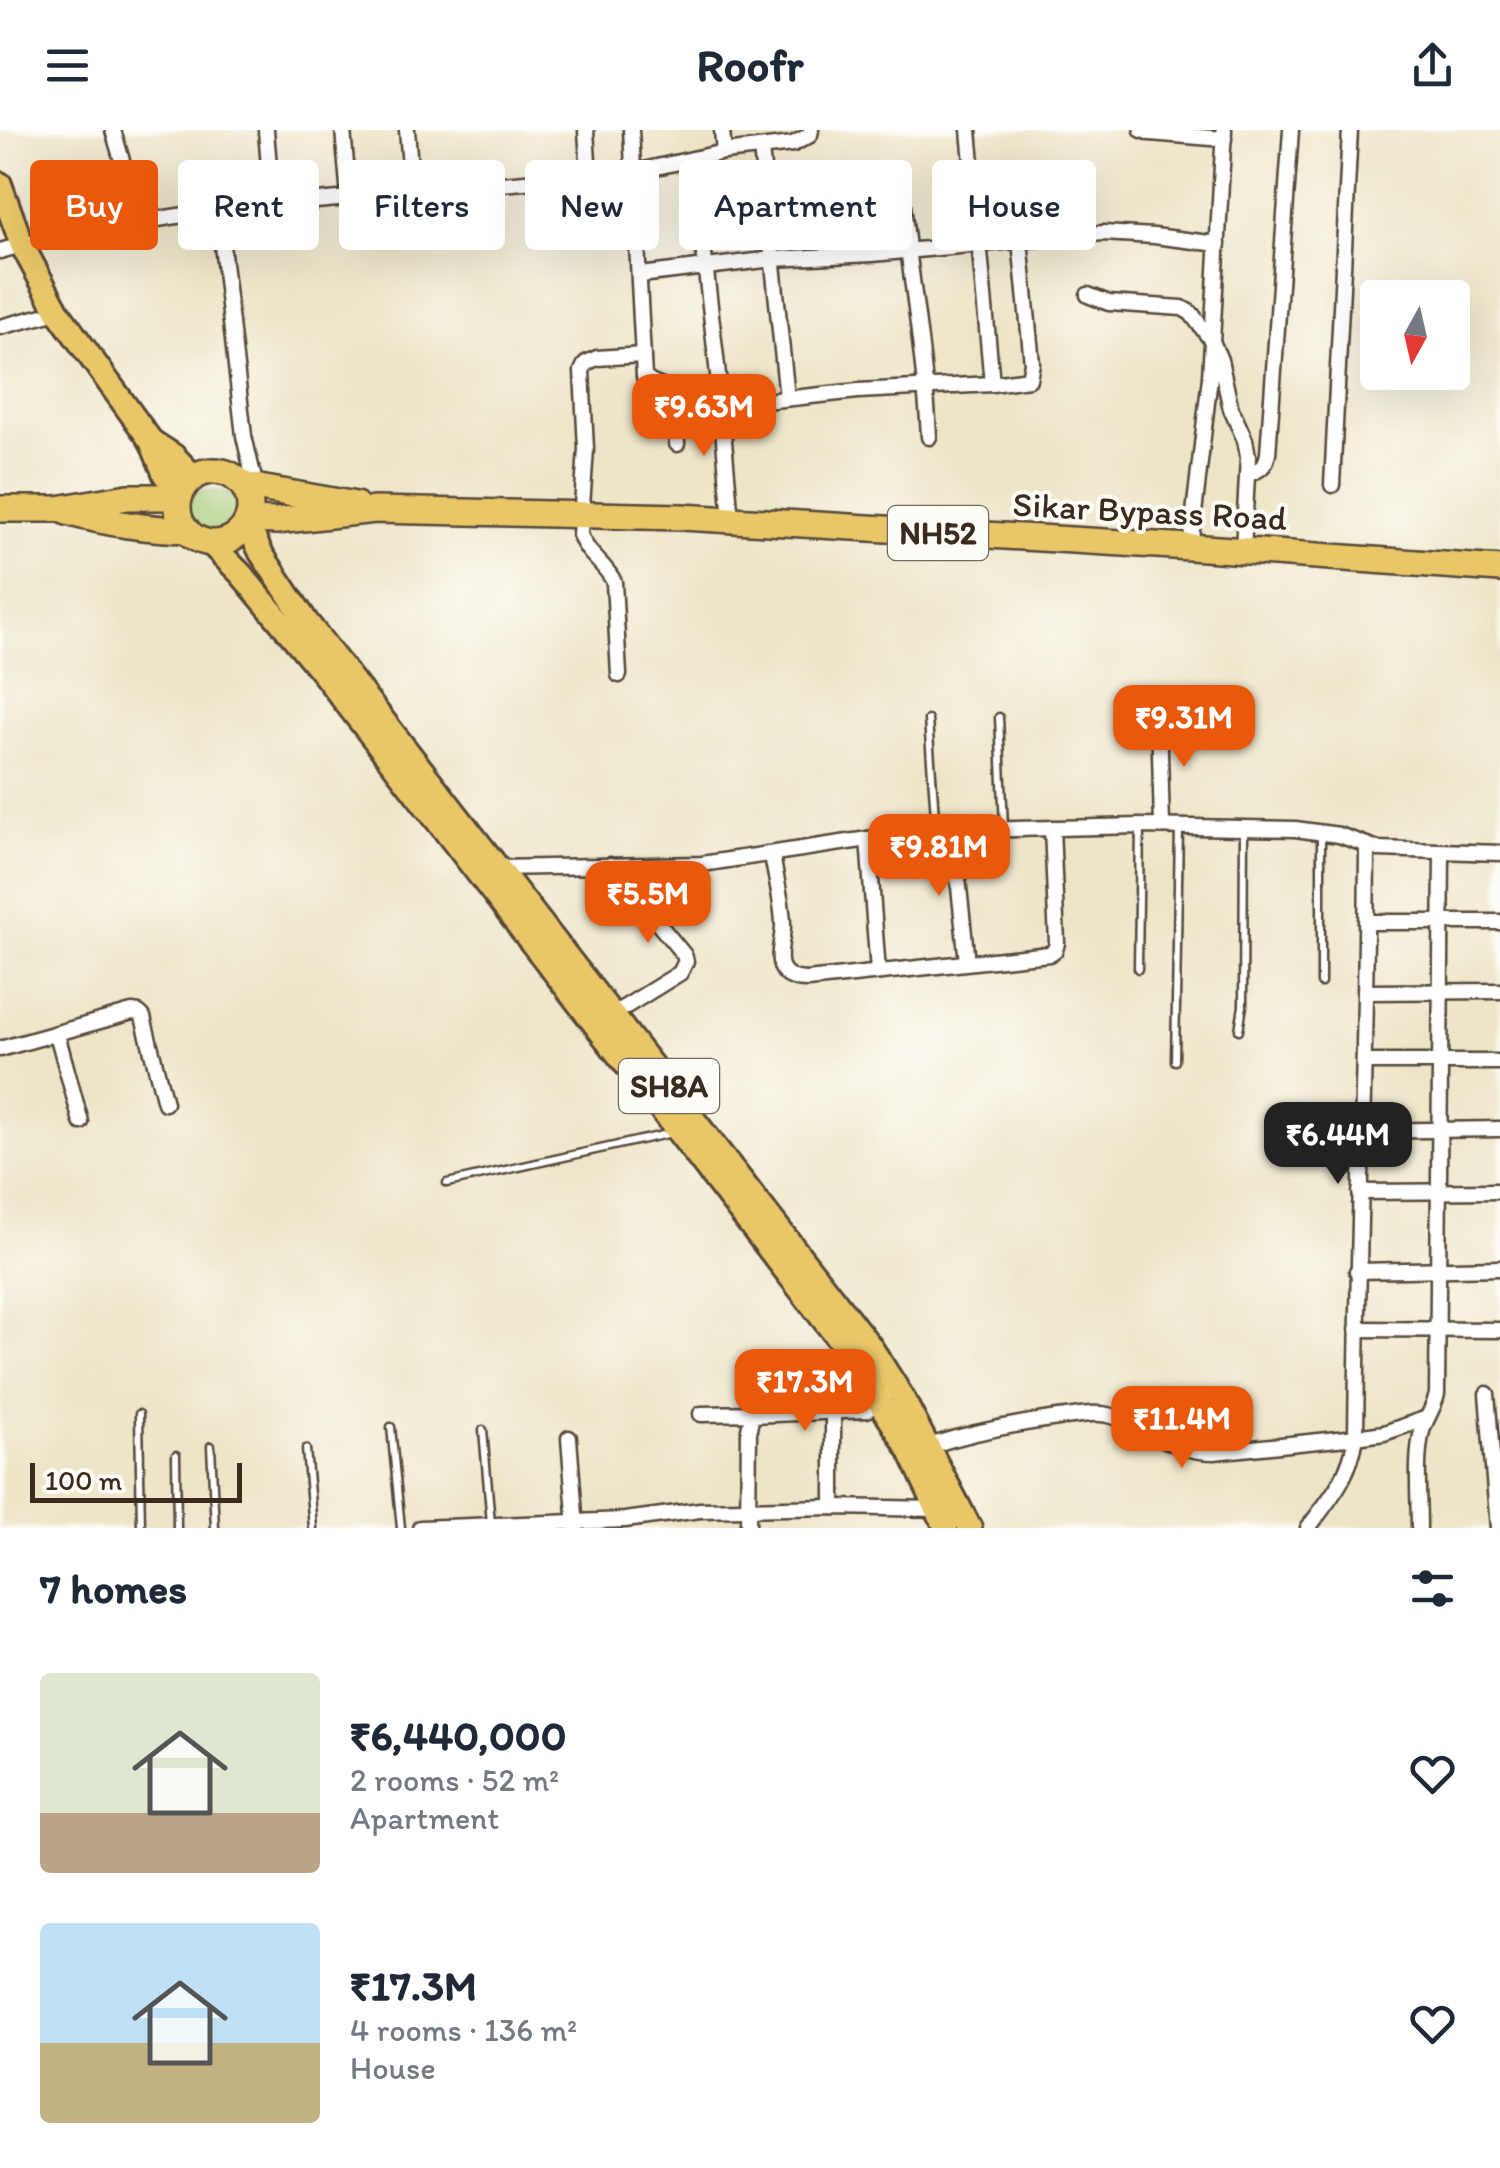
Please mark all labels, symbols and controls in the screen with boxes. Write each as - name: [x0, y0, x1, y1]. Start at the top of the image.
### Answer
- icon: menu: [40, 38, 95, 93]
- text: Roofr: [697, 38, 803, 92]
- icon: share: [1405, 38, 1460, 93]
- chip: Buy: [30, 160, 158, 250]
- chip: Rent: [178, 160, 319, 250]
- chip: Filters: [339, 160, 505, 250]
- chip: New: [525, 160, 659, 250]
- chip: Apartment: [679, 160, 912, 250]
- chip: House: [932, 160, 1096, 250]
- north arrow: [1360, 280, 1470, 390]
- map controls: [1360, 280, 1470, 390]
- pin: ₹9.63M: [623, 374, 785, 459]
- text: ₹9.63M: [654, 387, 754, 425]
- street label: Sikar Bypass Road: [1012, 483, 1288, 539]
- road number: NH52: [888, 506, 988, 560]
- pin: ₹9.31M: [1103, 685, 1265, 770]
- text: ₹9.31M: [1135, 698, 1233, 736]
- pin: ₹9.81M: [858, 814, 1020, 899]
- text: ₹9.81M: [890, 827, 988, 865]
- pin: ₹5.5M: [578, 861, 718, 946]
- text: ₹5.5M: [607, 874, 689, 912]
- road number: SH8A: [619, 1059, 719, 1113]
- pin: ₹6.44M: [1257, 1102, 1419, 1187]
- text: ₹6.44M: [1286, 1115, 1390, 1153]
- pin: ₹17.3M: [724, 1349, 886, 1434]
- text: ₹17.3M: [757, 1362, 853, 1400]
- pin: ₹11.4M: [1101, 1386, 1263, 1471]
- text: ₹11.4M: [1133, 1399, 1231, 1437]
- scale bar: [30, 1458, 242, 1502]
- text: 100 m: [45, 1463, 122, 1497]
- icon: filters: [1405, 1561, 1460, 1616]
- text: 7 homes: [40, 1563, 187, 1614]
- text: ₹6,440,000: [350, 1710, 567, 1761]
- icon: home: [120, 1713, 240, 1833]
- icon: heart: [1405, 1746, 1460, 1801]
- text: 2 rooms · 52 m²: [350, 1761, 559, 1799]
- text: Apartment: [350, 1799, 499, 1837]
- text: ₹17.3M: [350, 1960, 477, 2011]
- icon: home: [120, 1963, 240, 2083]
- icon: heart: [1405, 1996, 1460, 2051]
- text: 4 rooms · 136 m²: [350, 2011, 577, 2049]
- text: House: [350, 2049, 436, 2087]

